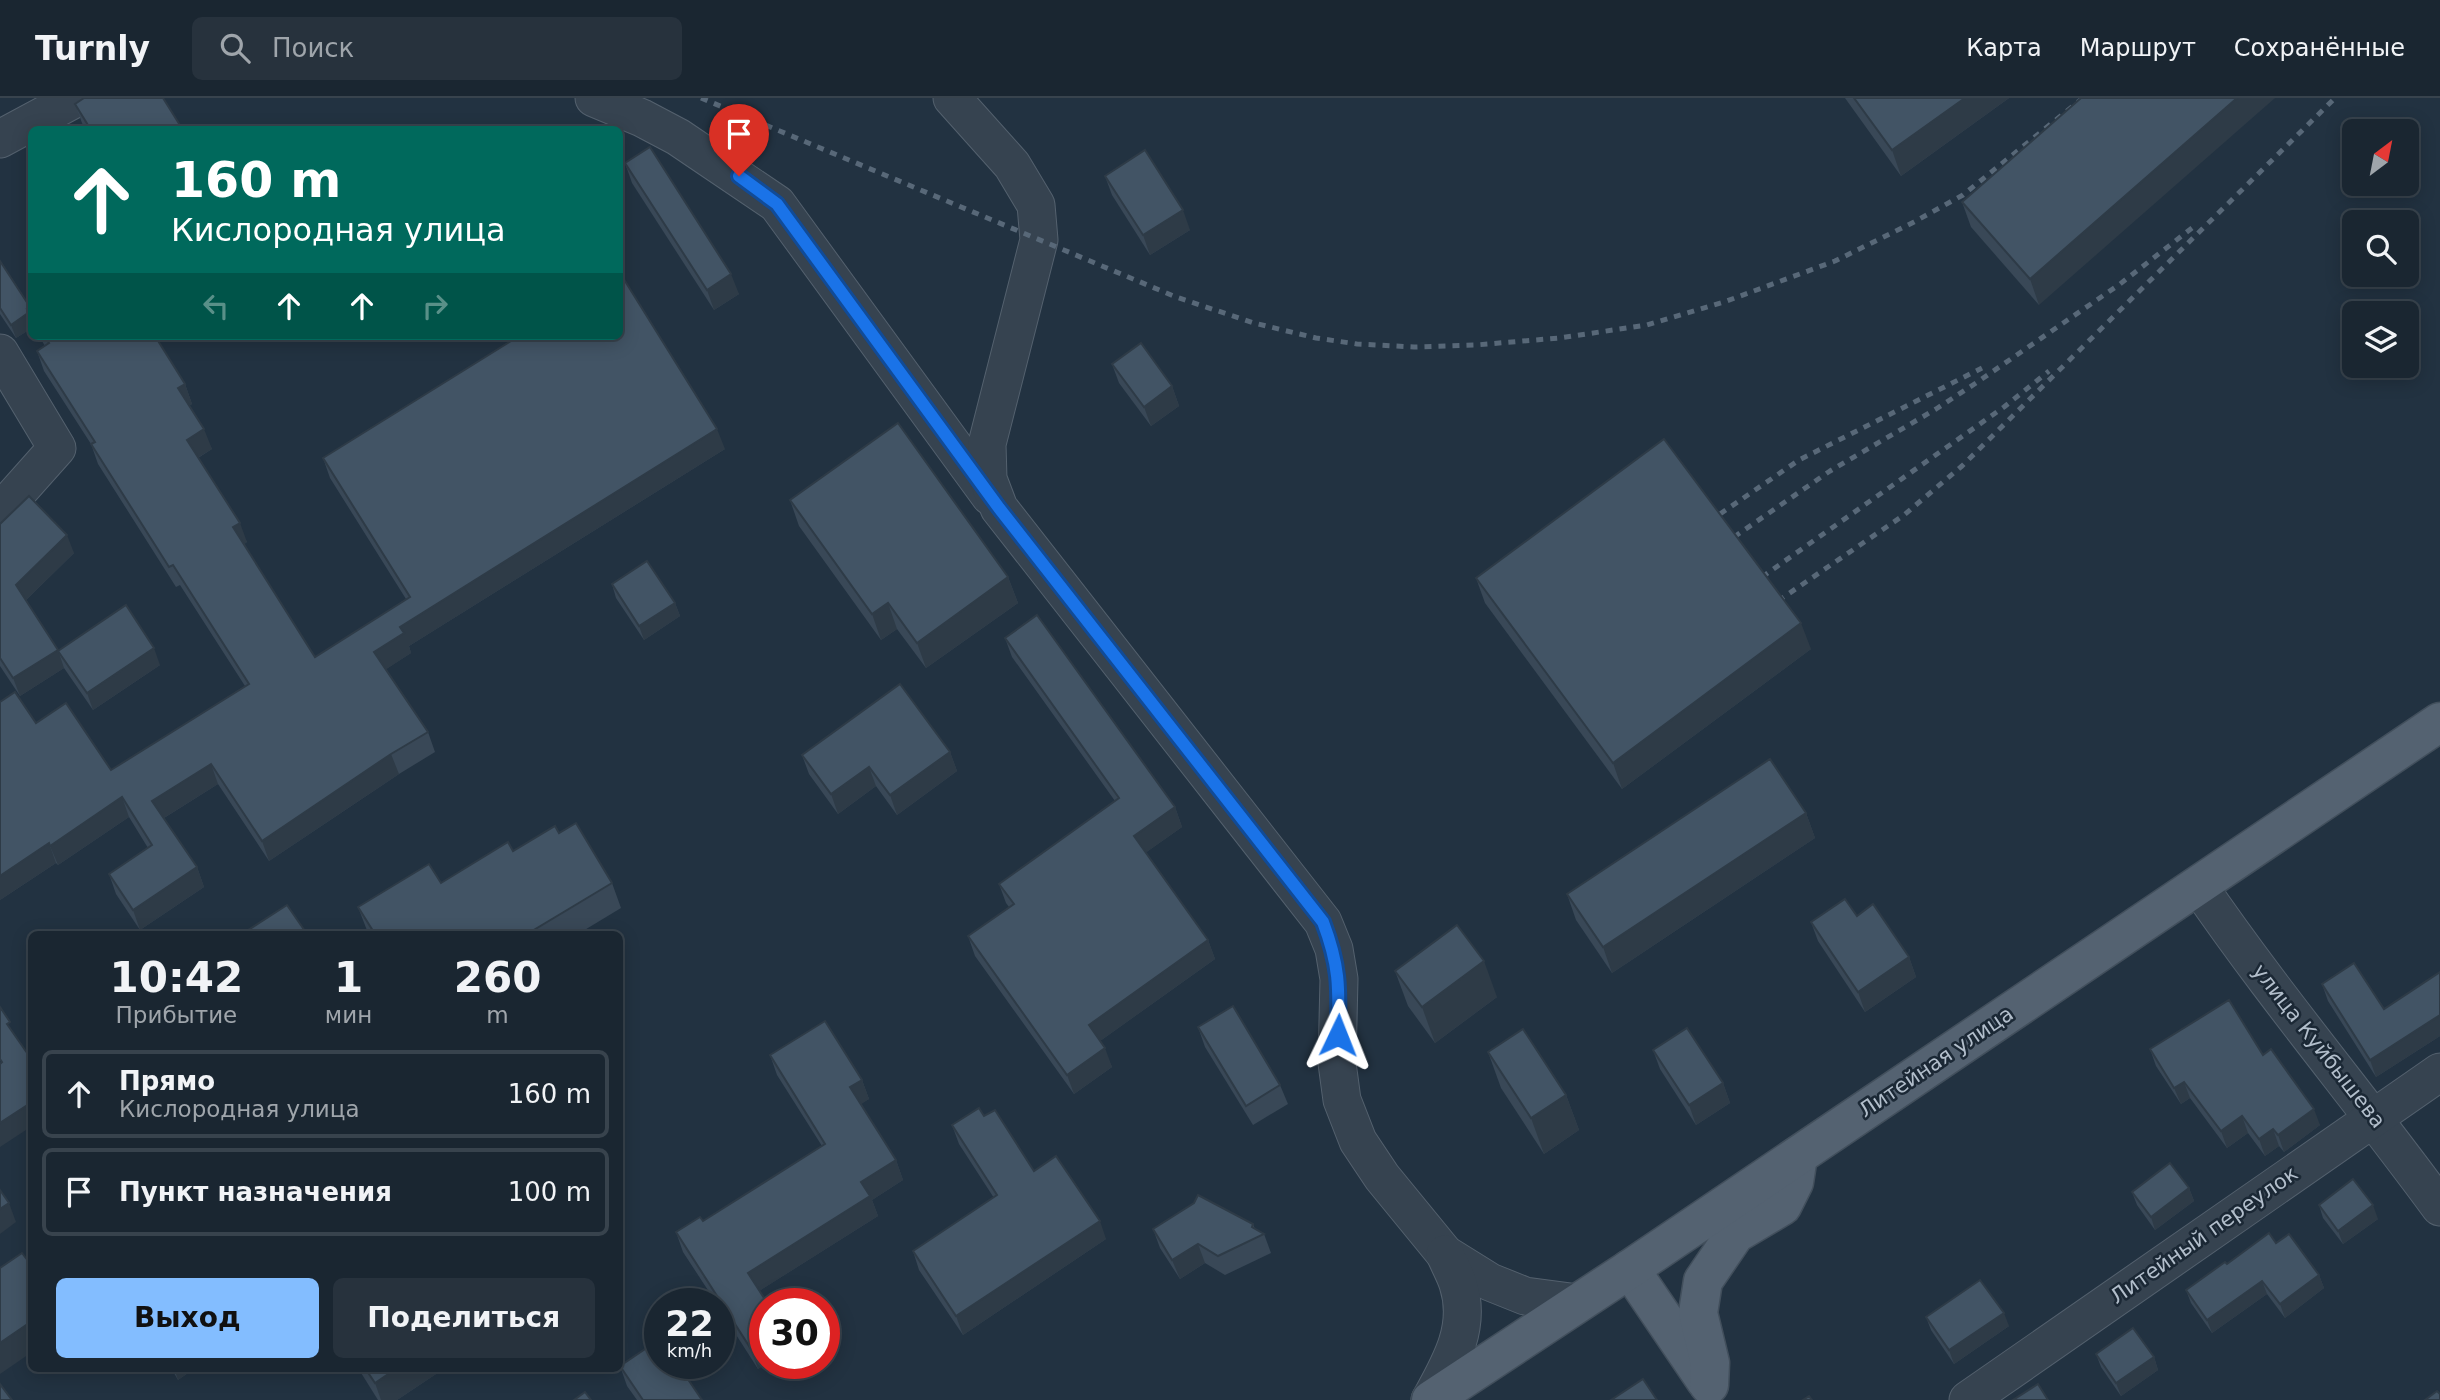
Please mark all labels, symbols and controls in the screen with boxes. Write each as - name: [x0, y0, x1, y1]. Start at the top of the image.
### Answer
- search box: [192, 17, 682, 80]
- text: Turnly: [35, 29, 150, 68]
- icon: search: [216, 29, 254, 67]
- text: Поиск: [272, 33, 354, 63]
- text: Карта: [1966, 34, 2042, 62]
- text: Маршрут: [2080, 34, 2196, 62]
- text: Сохранённые: [2234, 34, 2405, 62]
- pin: [709, 104, 769, 176]
- icon: arrive: [720, 115, 758, 153]
- north arrow: [2342, 119, 2418, 196]
- map controls: [2342, 119, 2419, 378]
- text: 160 m: [171, 152, 341, 209]
- icon: ahead: [56, 154, 147, 245]
- button: search: [2342, 210, 2419, 287]
- text: Кислородная улица: [171, 211, 506, 249]
- icon: left: [197, 287, 235, 325]
- icon: ahead: [270, 287, 308, 325]
- icon: ahead: [343, 287, 381, 325]
- icon: right: [416, 287, 454, 325]
- button: layers: [2342, 301, 2419, 378]
- text: 10:42: [110, 953, 243, 1002]
- text: 1: [334, 953, 363, 1002]
- text: 260: [454, 953, 541, 1002]
- street label: улица Куйбышева: [2248, 959, 2390, 1133]
- position arrow: [1301, 998, 1375, 1072]
- street label: Литейная улица: [1854, 1001, 2018, 1123]
- text: Прибытие: [116, 1002, 237, 1028]
- text: мин: [325, 1002, 372, 1028]
- text: m: [486, 1002, 509, 1028]
- text: Прямо: [119, 1066, 215, 1096]
- icon: ahead: [60, 1075, 98, 1113]
- text: 160 m: [508, 1079, 591, 1109]
- text: Кислородная улица: [119, 1096, 360, 1122]
- street label: Литейный переулок: [2106, 1161, 2302, 1309]
- icon: arrive: [60, 1173, 98, 1211]
- text: Пункт назначения: [119, 1177, 392, 1207]
- text: 100 m: [508, 1177, 591, 1207]
- button: Выход: [56, 1278, 319, 1358]
- button: Поделиться: [333, 1278, 595, 1358]
- speed limit sign: 30: [749, 1288, 840, 1379]
- text: 22: [665, 1304, 714, 1344]
- text: km/h: [667, 1340, 712, 1361]

